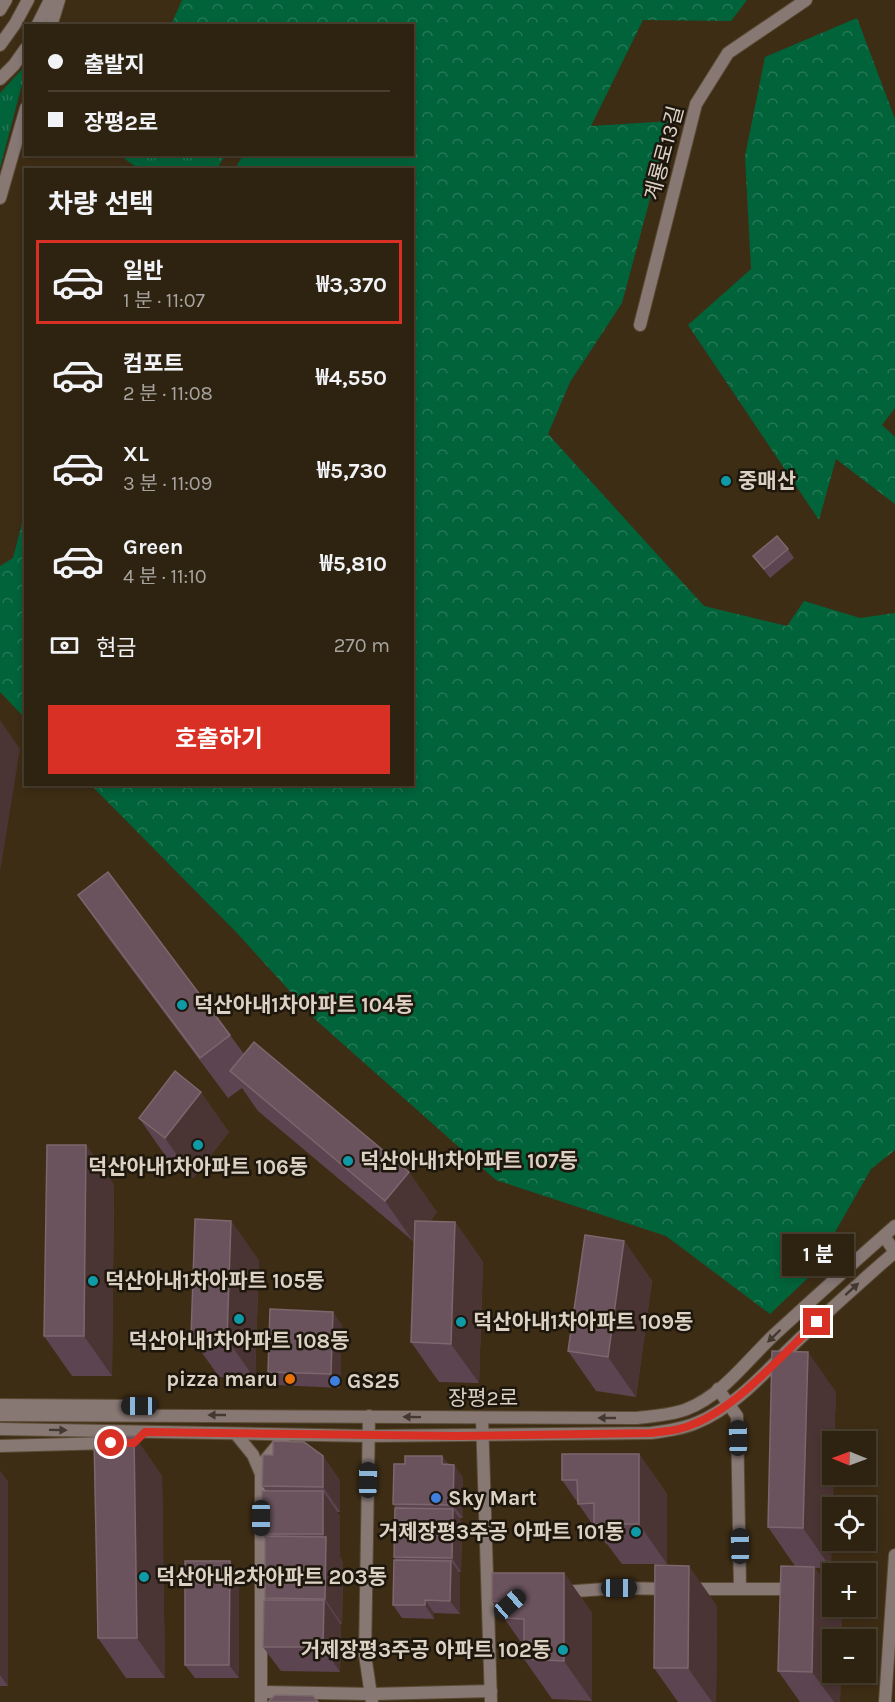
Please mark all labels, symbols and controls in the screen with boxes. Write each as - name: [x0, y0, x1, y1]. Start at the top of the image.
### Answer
- text: 출발지: [84, 52, 145, 78]
- street label: 계룡로13길: [640, 103, 688, 203]
- text: 장평2로: [84, 110, 158, 136]
- text: 차량 선택: [48, 188, 154, 220]
- icon: car: [51, 255, 105, 309]
- text: 일반: [123, 258, 163, 284]
- text: ₩3,370: [316, 272, 387, 298]
- text: 1 분 · 11:07: [123, 289, 205, 312]
- icon: car: [51, 348, 105, 402]
- text: 컴포트: [123, 351, 184, 377]
- text: ₩4,550: [316, 365, 387, 391]
- text: 2 분 · 11:08: [123, 382, 213, 405]
- icon: car: [51, 441, 105, 495]
- text: XL: [123, 441, 149, 467]
- text: ₩5,730: [317, 458, 387, 484]
- place label: 중매산: [738, 469, 796, 493]
- text: 3 분 · 11:09: [123, 472, 212, 495]
- marker: 중매산: [719, 474, 733, 488]
- icon: car: [51, 534, 105, 588]
- text: Green: [123, 534, 184, 560]
- text: ₩5,810: [320, 551, 387, 577]
- text: 4 분 · 11:10: [123, 565, 207, 588]
- icon: cash: [48, 629, 81, 662]
- text: 270 m: [334, 634, 390, 657]
- text: 현금: [96, 635, 136, 661]
- button: 호출하기: [48, 705, 390, 774]
- place label: 덕산아내1차아파트 104동: [194, 993, 414, 1017]
- marker: 덕산아내1차아파트 104동: [175, 998, 189, 1012]
- marker: 덕산아내1차아파트 106동: [191, 1138, 205, 1152]
- place label: 덕산아내1차아파트 107동: [360, 1149, 578, 1173]
- marker: 덕산아내1차아파트 107동: [341, 1154, 355, 1168]
- place label: 덕산아내1차아파트 106동: [88, 1155, 308, 1179]
- callout: 1 분: [781, 1235, 853, 1277]
- text: 1 분: [803, 1243, 833, 1266]
- place label: 덕산아내1차아파트 105동: [105, 1269, 325, 1293]
- marker: 덕산아내1차아파트 105동: [86, 1274, 100, 1288]
- one-way arrow: [844, 1283, 859, 1296]
- route end: [803, 1308, 830, 1335]
- place label: 덕산아내1차아파트 109동: [473, 1310, 693, 1334]
- marker: 덕산아내1차아파트 108동: [232, 1312, 246, 1326]
- marker: 덕산아내1차아파트 109동: [454, 1315, 468, 1329]
- place label: 덕산아내1차아파트 108동: [128, 1329, 350, 1353]
- one-way arrow: [766, 1329, 781, 1343]
- place label: pizza maru: [166, 1367, 278, 1391]
- place label: GS25: [347, 1369, 400, 1393]
- marker: pizza maru: [283, 1372, 297, 1386]
- marker: GS25: [328, 1374, 342, 1388]
- street label: 장평2로: [448, 1386, 518, 1410]
- car: [121, 1397, 157, 1415]
- one-way arrow: [208, 1410, 227, 1420]
- one-way arrow: [403, 1412, 422, 1421]
- one-way arrow: [598, 1413, 617, 1423]
- car: [729, 1420, 747, 1456]
- one-way arrow: [49, 1426, 68, 1435]
- route start: [97, 1429, 124, 1456]
- north arrow: [822, 1431, 876, 1485]
- map controls: [822, 1431, 876, 1683]
- car: [359, 1462, 377, 1498]
- place label: Sky Mart: [448, 1486, 537, 1510]
- marker: Sky Mart: [429, 1491, 443, 1505]
- button: locate: [822, 1497, 876, 1551]
- car: [252, 1500, 270, 1536]
- place label: 거제장평3주공 아파트 101동: [379, 1520, 624, 1544]
- marker: 거제장평3주공 아파트 101동: [629, 1525, 643, 1539]
- car: [731, 1528, 749, 1564]
- button: +: [822, 1563, 876, 1617]
- place label: 덕산아내2차아파트 203동: [156, 1565, 387, 1589]
- marker: 덕산아내2차아파트 203동: [137, 1570, 151, 1584]
- car: [601, 1579, 637, 1597]
- car: [491, 1585, 529, 1623]
- button: −: [822, 1629, 876, 1683]
- place label: 거제장평3주공 아파트 102동: [301, 1638, 551, 1662]
- marker: 거제장평3주공 아파트 102동: [556, 1643, 570, 1657]

